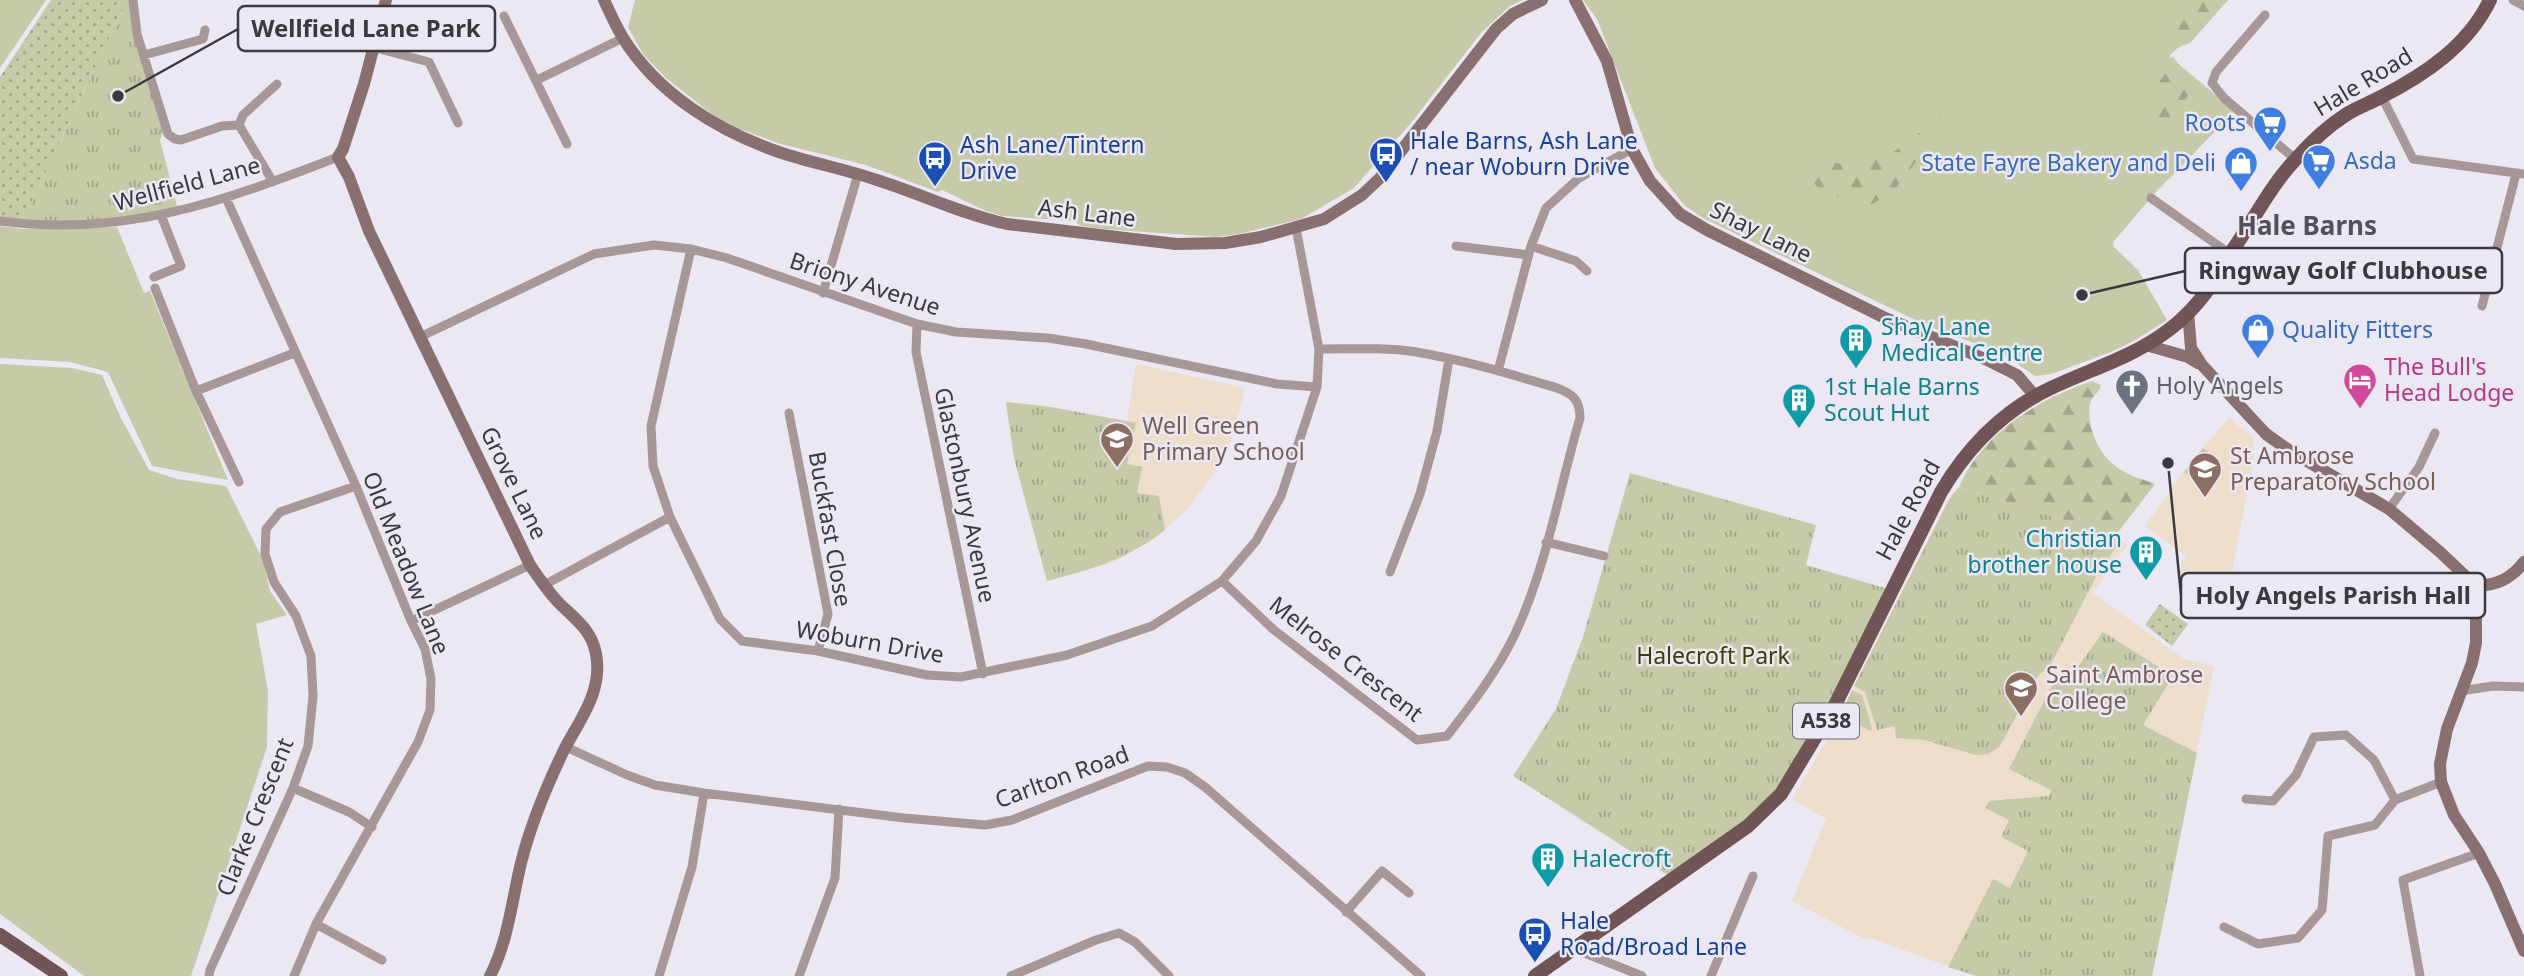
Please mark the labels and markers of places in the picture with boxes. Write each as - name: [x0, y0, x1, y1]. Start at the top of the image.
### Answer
- callout: Wellfield Lane Park: [238, 6, 495, 51]
- supermarket icon: Roots: [2251, 104, 2289, 153]
- place label: Roots: [2185, 106, 2246, 138]
- place label: Hale Barns, Ash Lane / near Woburn Drive: [1410, 124, 1638, 182]
- place label: Ash Lane/Tintern Drive: [960, 128, 1145, 186]
- bus stop icon: Hale Barns, Ash Lane / near Woburn Drive: [1367, 135, 1405, 184]
- bus stop icon: Ash Lane/Tintern Drive: [916, 139, 954, 188]
- supermarket icon: Asda: [2300, 142, 2338, 191]
- shop icon: State Fayre Bakery and Deli: [2222, 144, 2260, 193]
- place label: Asda: [2344, 144, 2397, 176]
- place label: State Fayre Bakery and Deli: [1921, 146, 2216, 178]
- callout: Ringway Golf Clubhouse: [2185, 248, 2502, 293]
- place label: Shay Lane Medical Centre: [1881, 310, 2043, 368]
- shop icon: Quality Fitters: [2239, 311, 2277, 360]
- place label: Quality Fitters: [2282, 313, 2433, 345]
- building icon: Shay Lane Medical Centre: [1837, 321, 1875, 370]
- place label: The Bull's Head Lodge: [2384, 350, 2514, 408]
- hotel icon: The Bull's Head Lodge: [2341, 361, 2379, 410]
- church icon: Holy Angels: [2113, 367, 2151, 416]
- place label: Holy Angels: [2156, 369, 2284, 401]
- place label: 1st Hale Barns Scout Hut: [1824, 370, 1980, 428]
- building icon: 1st Hale Barns Scout Hut: [1780, 381, 1818, 430]
- place label: Well Green Primary School: [1142, 409, 1305, 467]
- school or university icon: Well Green Primary School: [1098, 420, 1136, 469]
- place label: St Ambrose Preparatory School: [2230, 439, 2436, 497]
- school or university icon: St Ambrose Preparatory School: [2186, 450, 2224, 499]
- place label: Christian brother house: [1968, 522, 2122, 580]
- building icon: Christian brother house: [2127, 533, 2165, 582]
- callout: Holy Angels Parish Hall: [2181, 573, 2485, 618]
- place label: Saint Ambrose College: [2046, 658, 2203, 716]
- school or university icon: Saint Ambrose College: [2002, 669, 2040, 718]
- building icon: Halecroft: [1529, 840, 1567, 889]
- place label: Halecroft: [1572, 842, 1671, 874]
- place label: Hale Road/Broad Lane: [1560, 904, 1747, 962]
- bus stop icon: Hale Road/Broad Lane: [1516, 915, 1554, 964]

